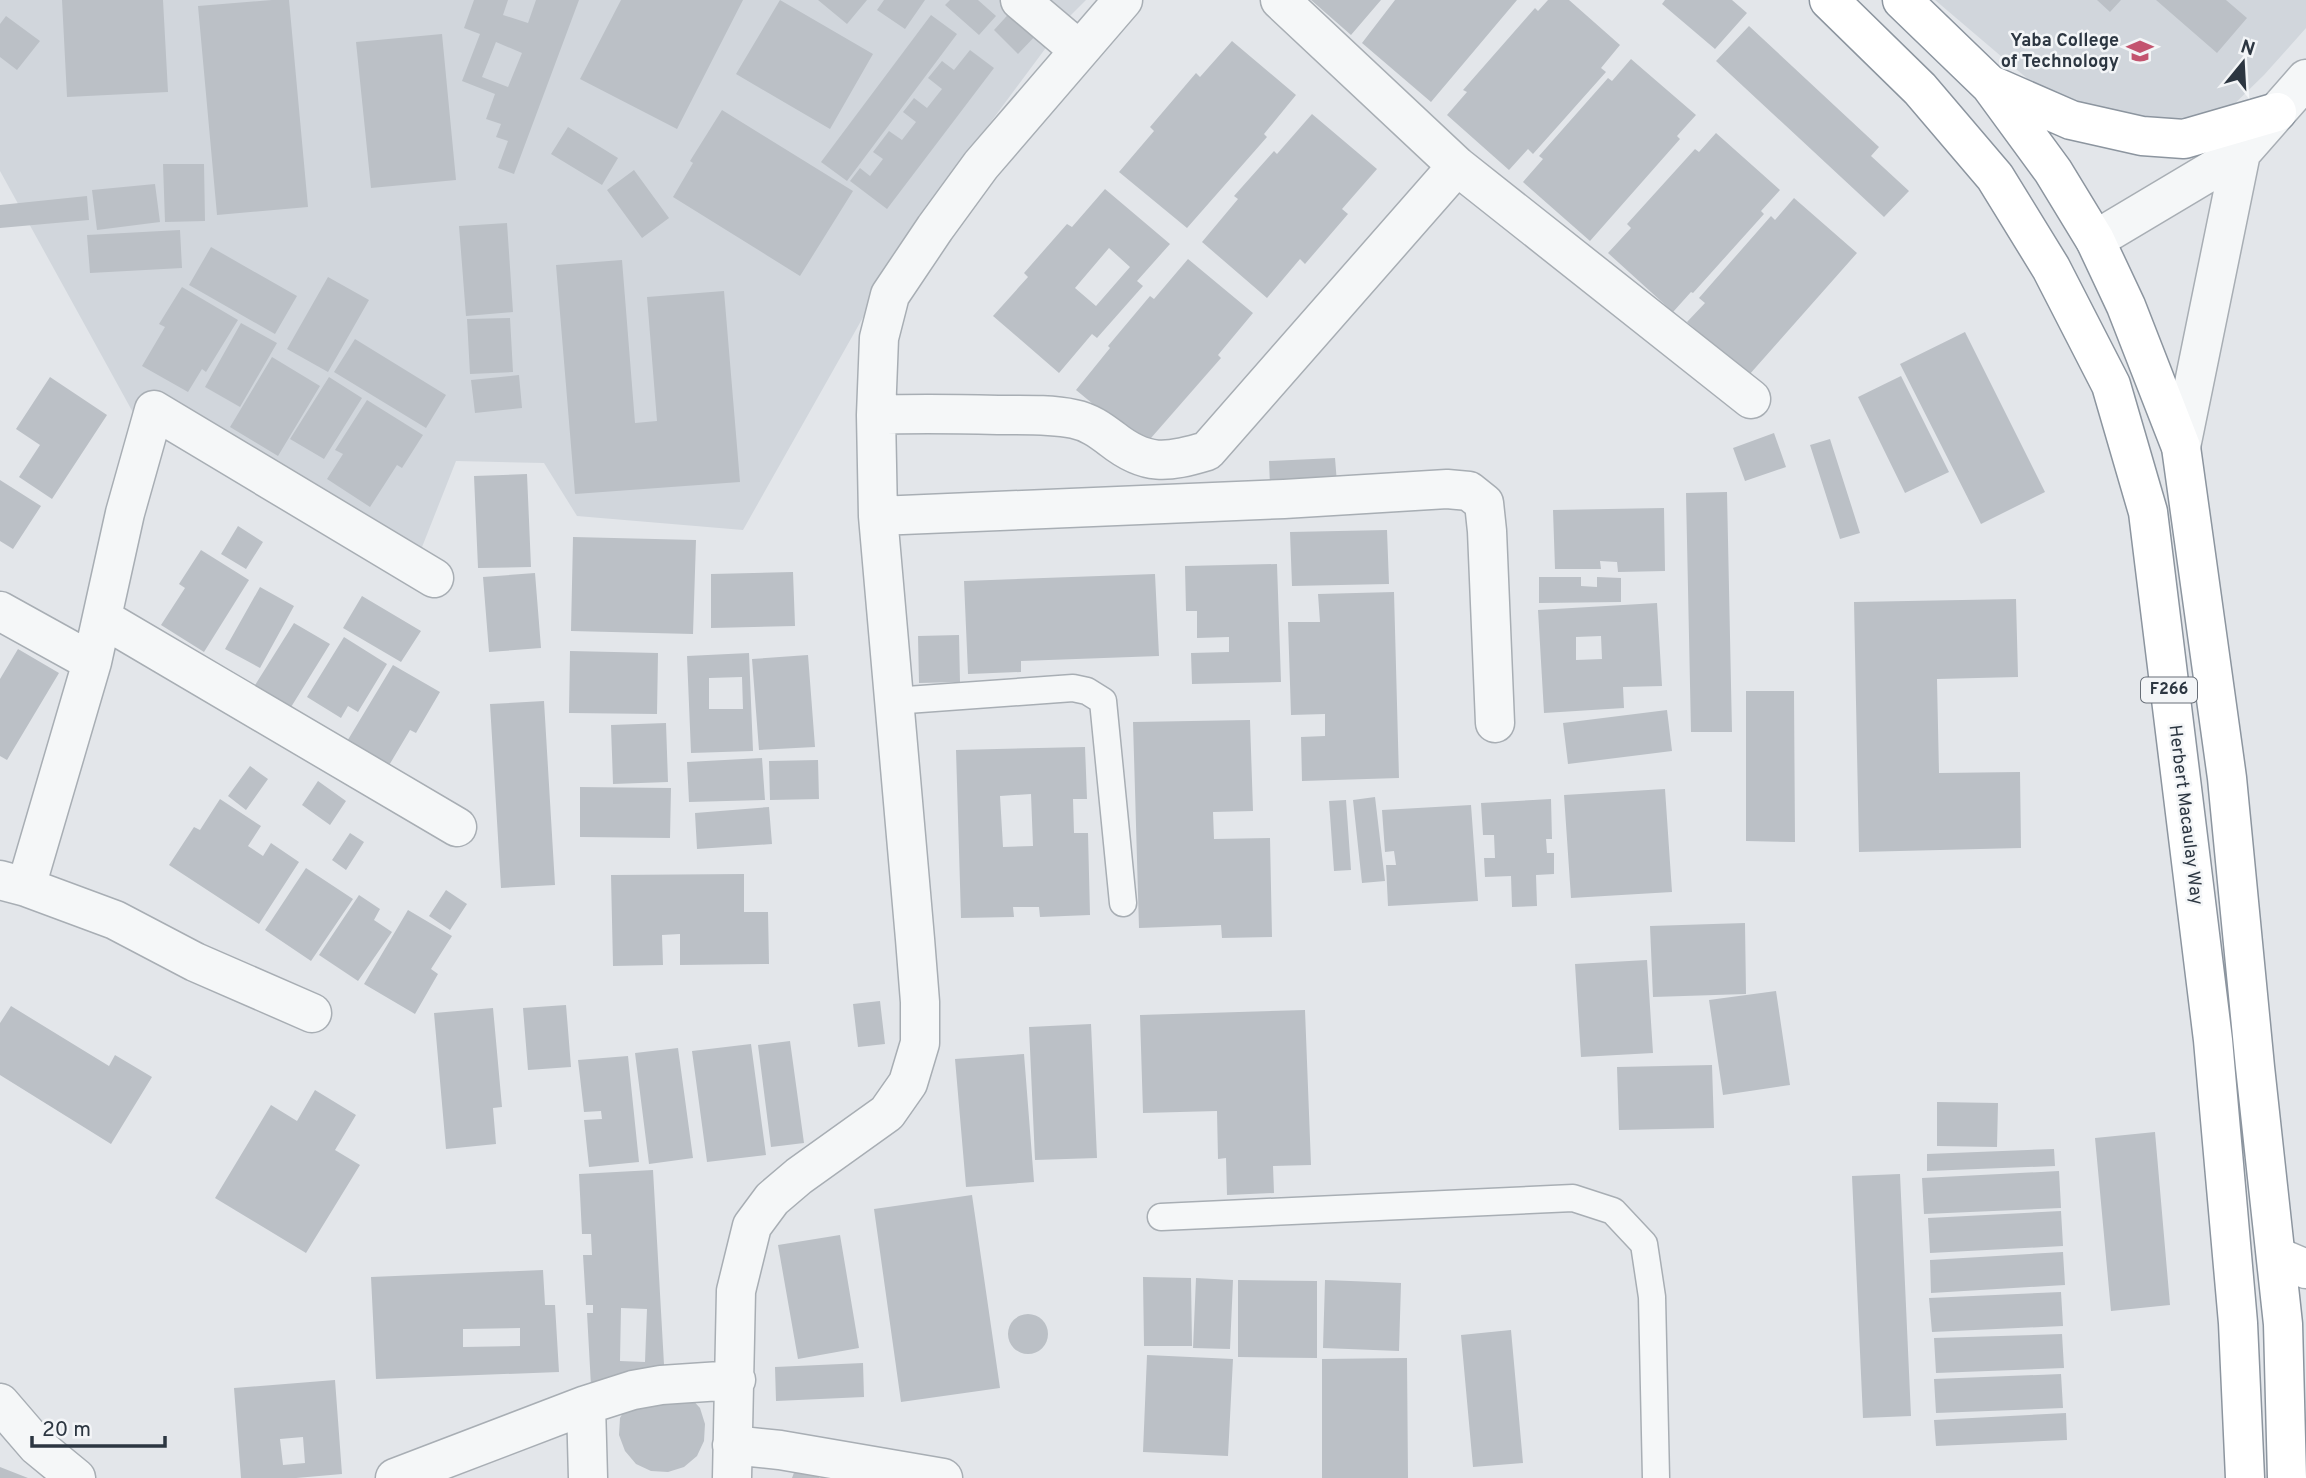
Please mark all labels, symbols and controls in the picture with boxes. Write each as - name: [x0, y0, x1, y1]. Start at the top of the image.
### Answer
- north arrow: [2208, 28, 2278, 98]
- place label: Yaba College of Technology: [2001, 30, 2119, 74]
- text: N: [2237, 35, 2258, 62]
- school or university icon: Yaba College of Technology: [2125, 36, 2155, 66]
- road number: F266: [2141, 678, 2197, 702]
- street label: Herbert Macaulay Way: [2163, 724, 2207, 906]
- scale bar: [32, 1404, 164, 1448]
- text: 20 m: [42, 1417, 91, 1444]

